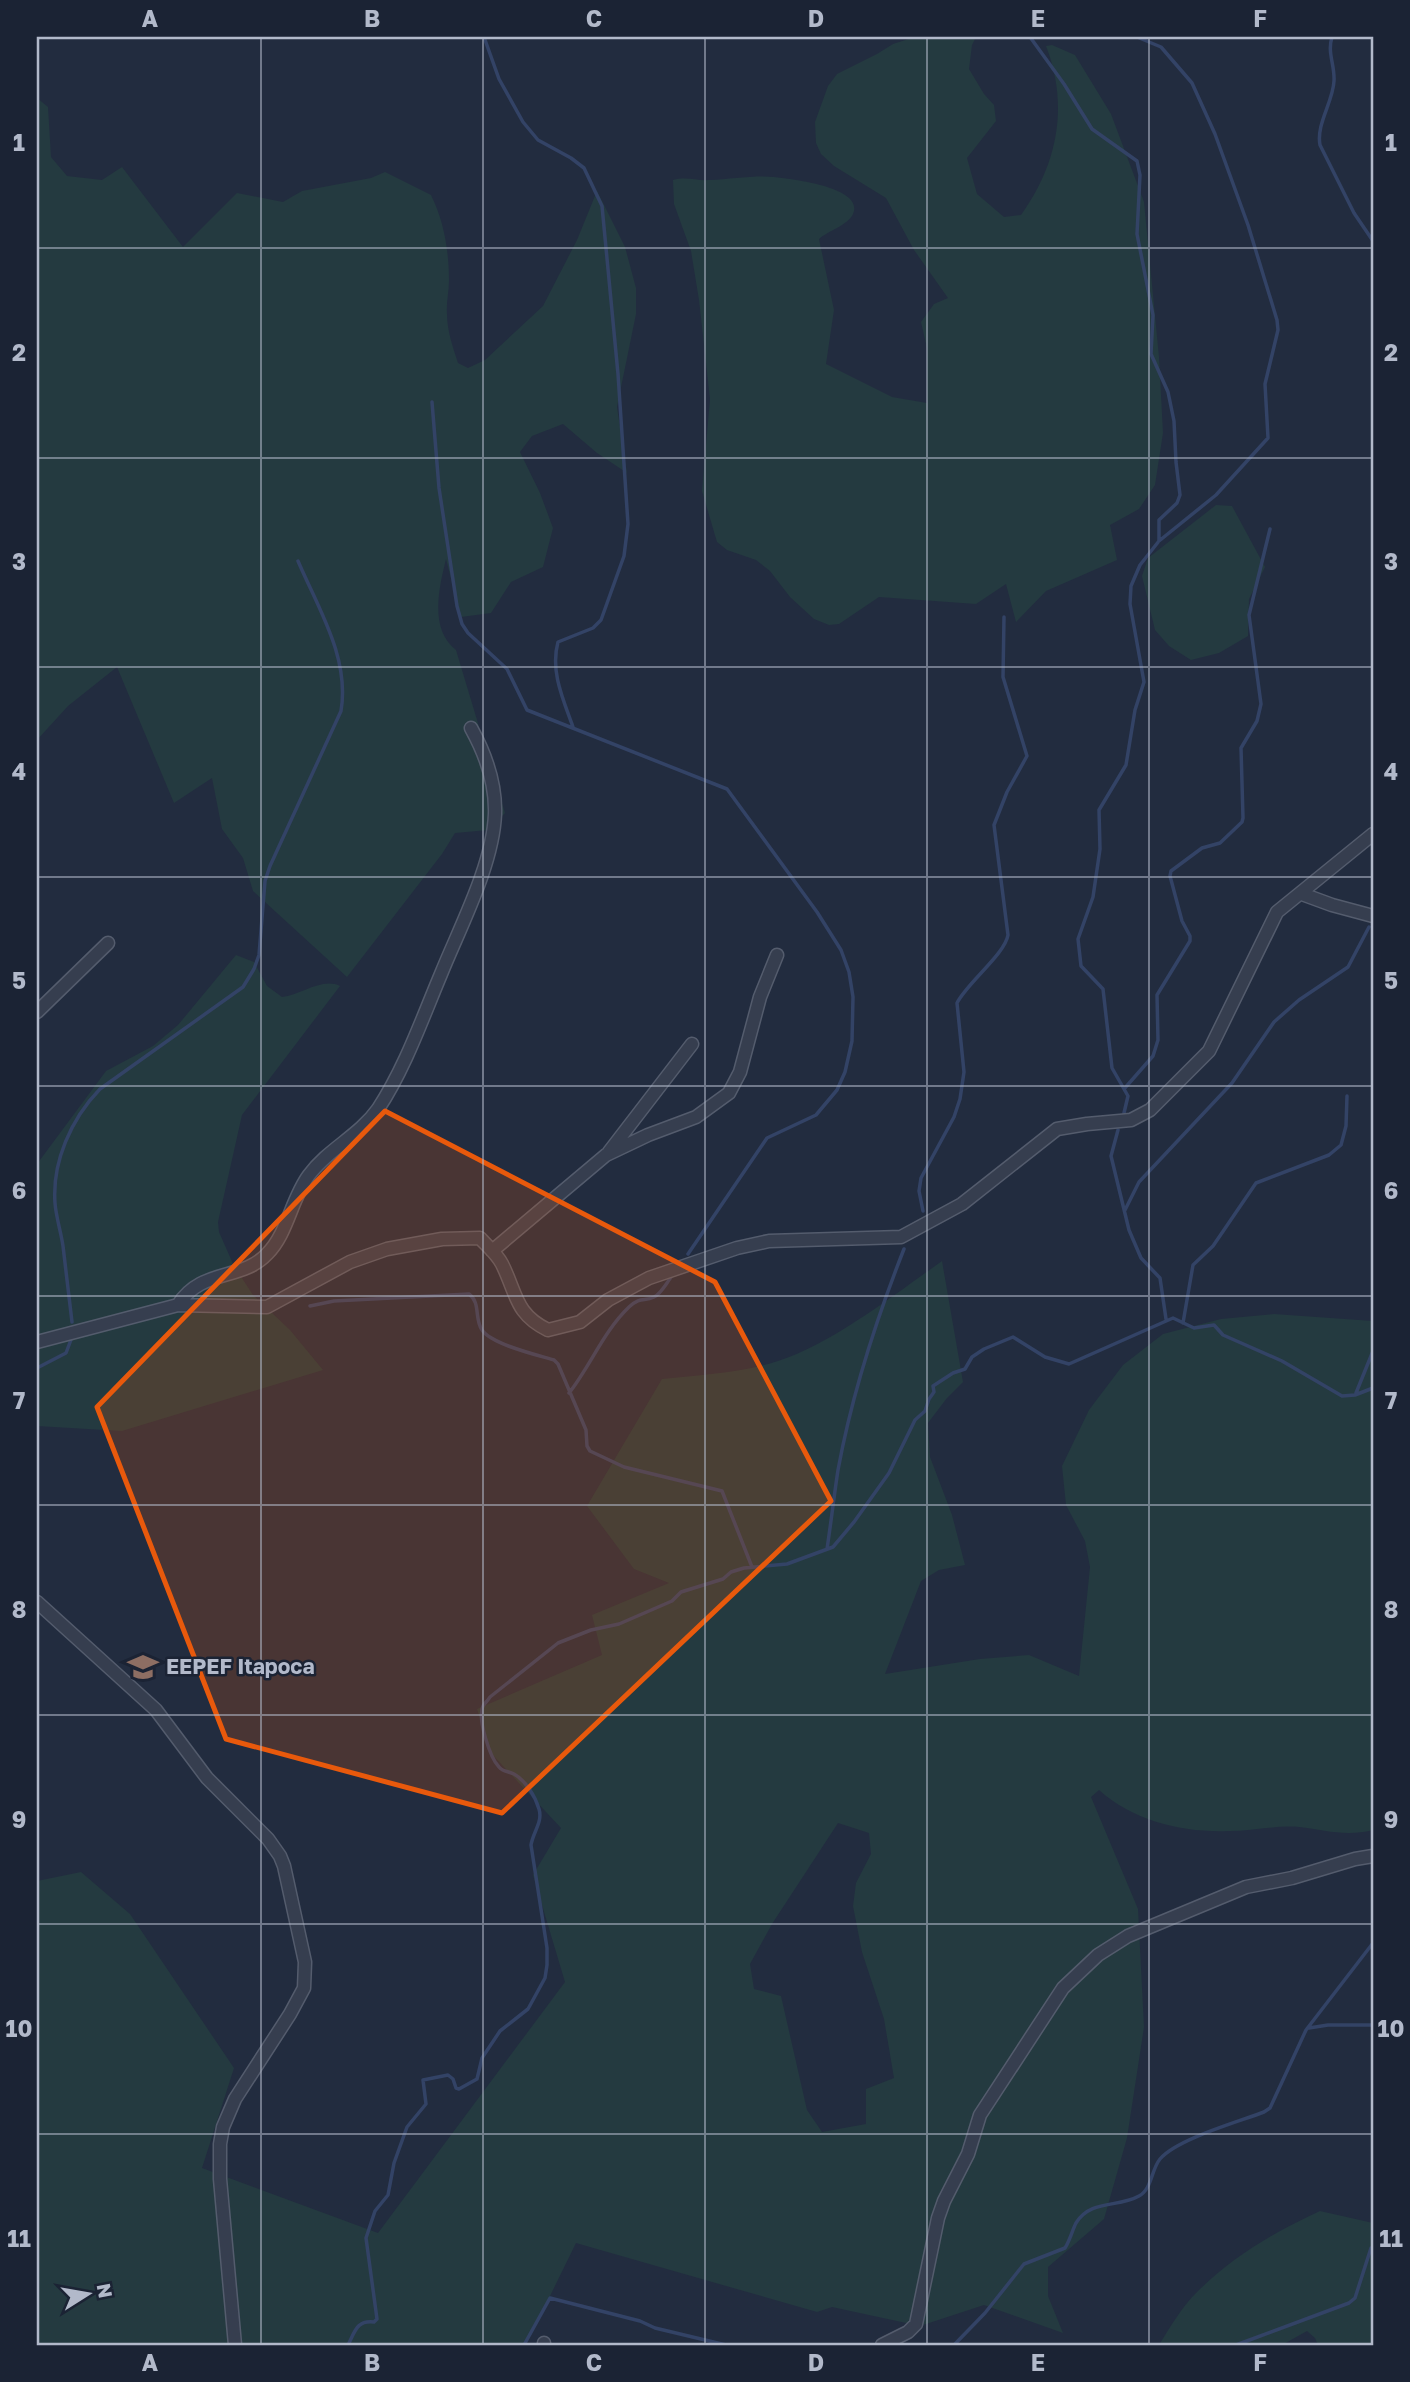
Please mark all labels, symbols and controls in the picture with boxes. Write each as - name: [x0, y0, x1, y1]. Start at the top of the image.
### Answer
- text: A: [142, 4, 159, 32]
- text: B: [364, 4, 380, 32]
- text: C: [586, 4, 602, 32]
- text: D: [808, 4, 824, 32]
- text: E: [1031, 4, 1045, 32]
- text: F: [1253, 4, 1267, 32]
- text: 1: [13, 128, 25, 156]
- text: 1: [1385, 128, 1397, 156]
- text: 2: [12, 338, 26, 366]
- text: 2: [1384, 338, 1398, 366]
- text: 3: [12, 547, 26, 575]
- text: 3: [1384, 547, 1398, 575]
- text: 4: [12, 757, 26, 785]
- text: 4: [1384, 757, 1398, 785]
- text: 5: [12, 966, 26, 994]
- text: 5: [1384, 966, 1398, 994]
- text: 6: [12, 1176, 26, 1204]
- text: 6: [1384, 1176, 1398, 1204]
- text: 7: [13, 1386, 25, 1414]
- text: 7: [1385, 1386, 1397, 1414]
- text: 8: [12, 1595, 26, 1623]
- text: 8: [1384, 1595, 1398, 1623]
- school or university icon: EEPEF Itapoca: [126, 1650, 160, 1684]
- place label: EEPEF Itapoca: [166, 1653, 315, 1679]
- text: 9: [12, 1805, 26, 1833]
- text: 9: [1384, 1805, 1398, 1833]
- text: 10: [6, 2014, 32, 2042]
- text: 10: [1378, 2014, 1404, 2042]
- text: 11: [7, 2224, 31, 2252]
- text: 11: [1379, 2224, 1403, 2252]
- north arrow: [52, 2260, 122, 2330]
- text: N: [93, 2281, 118, 2300]
- text: A: [142, 2348, 159, 2376]
- text: B: [364, 2348, 380, 2376]
- text: C: [586, 2348, 602, 2376]
- text: D: [808, 2348, 824, 2376]
- text: E: [1031, 2348, 1045, 2376]
- text: F: [1253, 2348, 1267, 2376]

